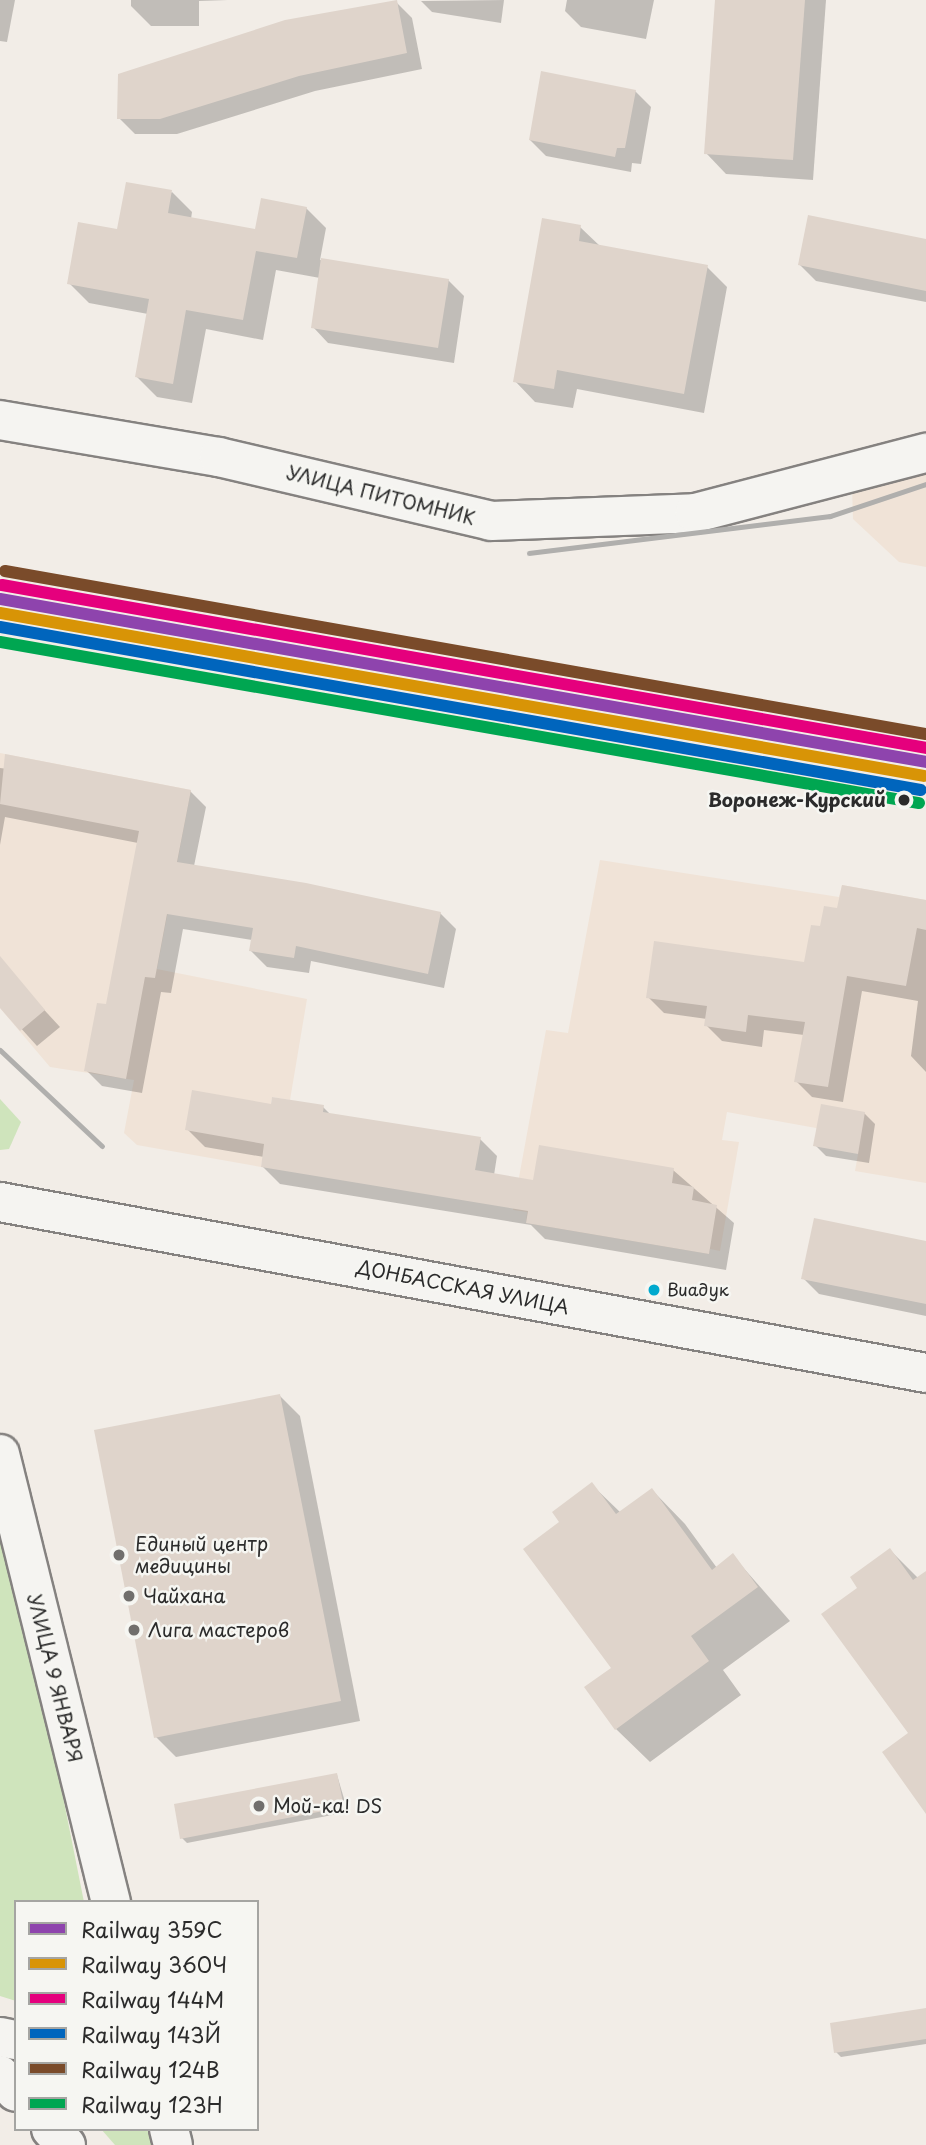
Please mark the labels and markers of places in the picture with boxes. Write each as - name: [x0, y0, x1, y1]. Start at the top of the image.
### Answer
- marker: Воронеж-Курский: [892, 788, 916, 812]
- place label: Воронеж-Курский: [708, 789, 886, 811]
- place label: Виадук: [667, 1280, 729, 1300]
- marker: Виадук: [647, 1283, 661, 1297]
- place label: Единый центр медицины: [135, 1533, 268, 1577]
- marker: Единый центр медицины: [109, 1545, 129, 1565]
- place label: Чайхана: [143, 1585, 225, 1607]
- marker: Чайхана: [121, 1588, 137, 1604]
- place label: Лига мастеров: [148, 1619, 289, 1641]
- marker: Лига мастеров: [126, 1622, 142, 1638]
- place label: Мой-ка! DS: [273, 1795, 383, 1817]
- marker: Мой-ка! DS: [251, 1798, 267, 1814]

